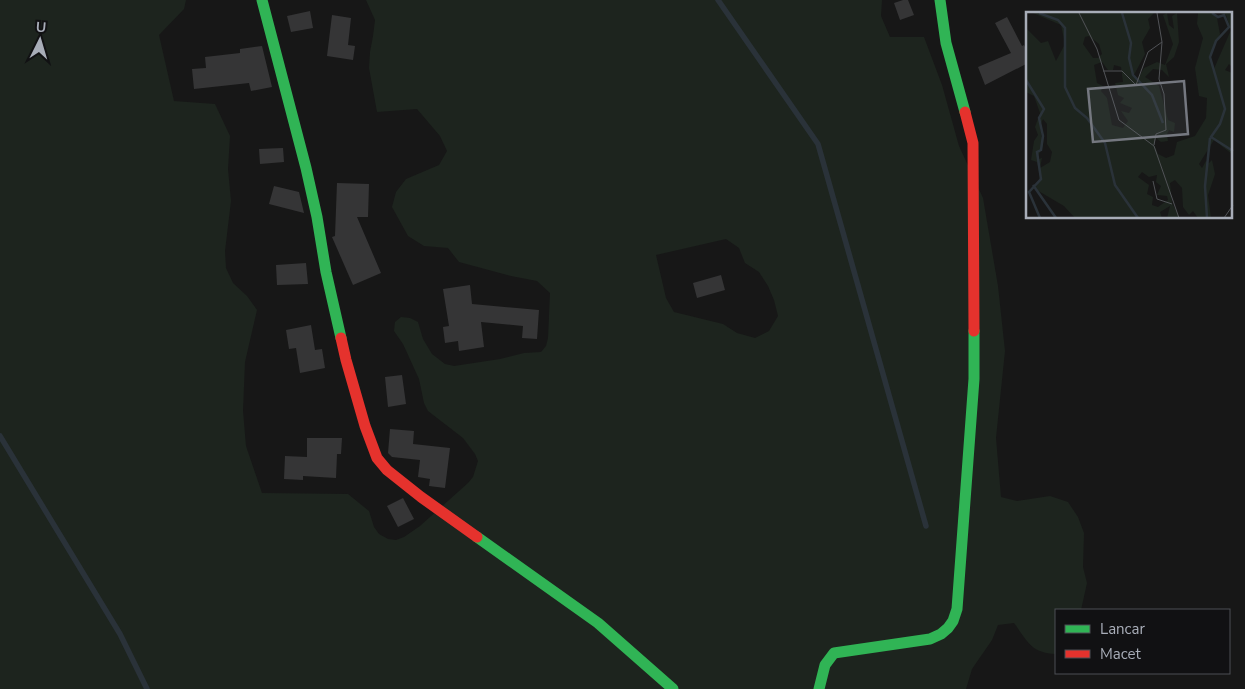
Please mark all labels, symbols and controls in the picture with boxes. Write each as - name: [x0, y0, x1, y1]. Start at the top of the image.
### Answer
- inset map: [1026, 12, 1232, 219]
- north arrow: [15, 15, 65, 65]
- text: U: [35, 18, 47, 37]
- legend: [1055, 609, 1230, 674]
- text: Lancar: [1100, 619, 1145, 639]
- text: Macet: [1100, 644, 1142, 664]

